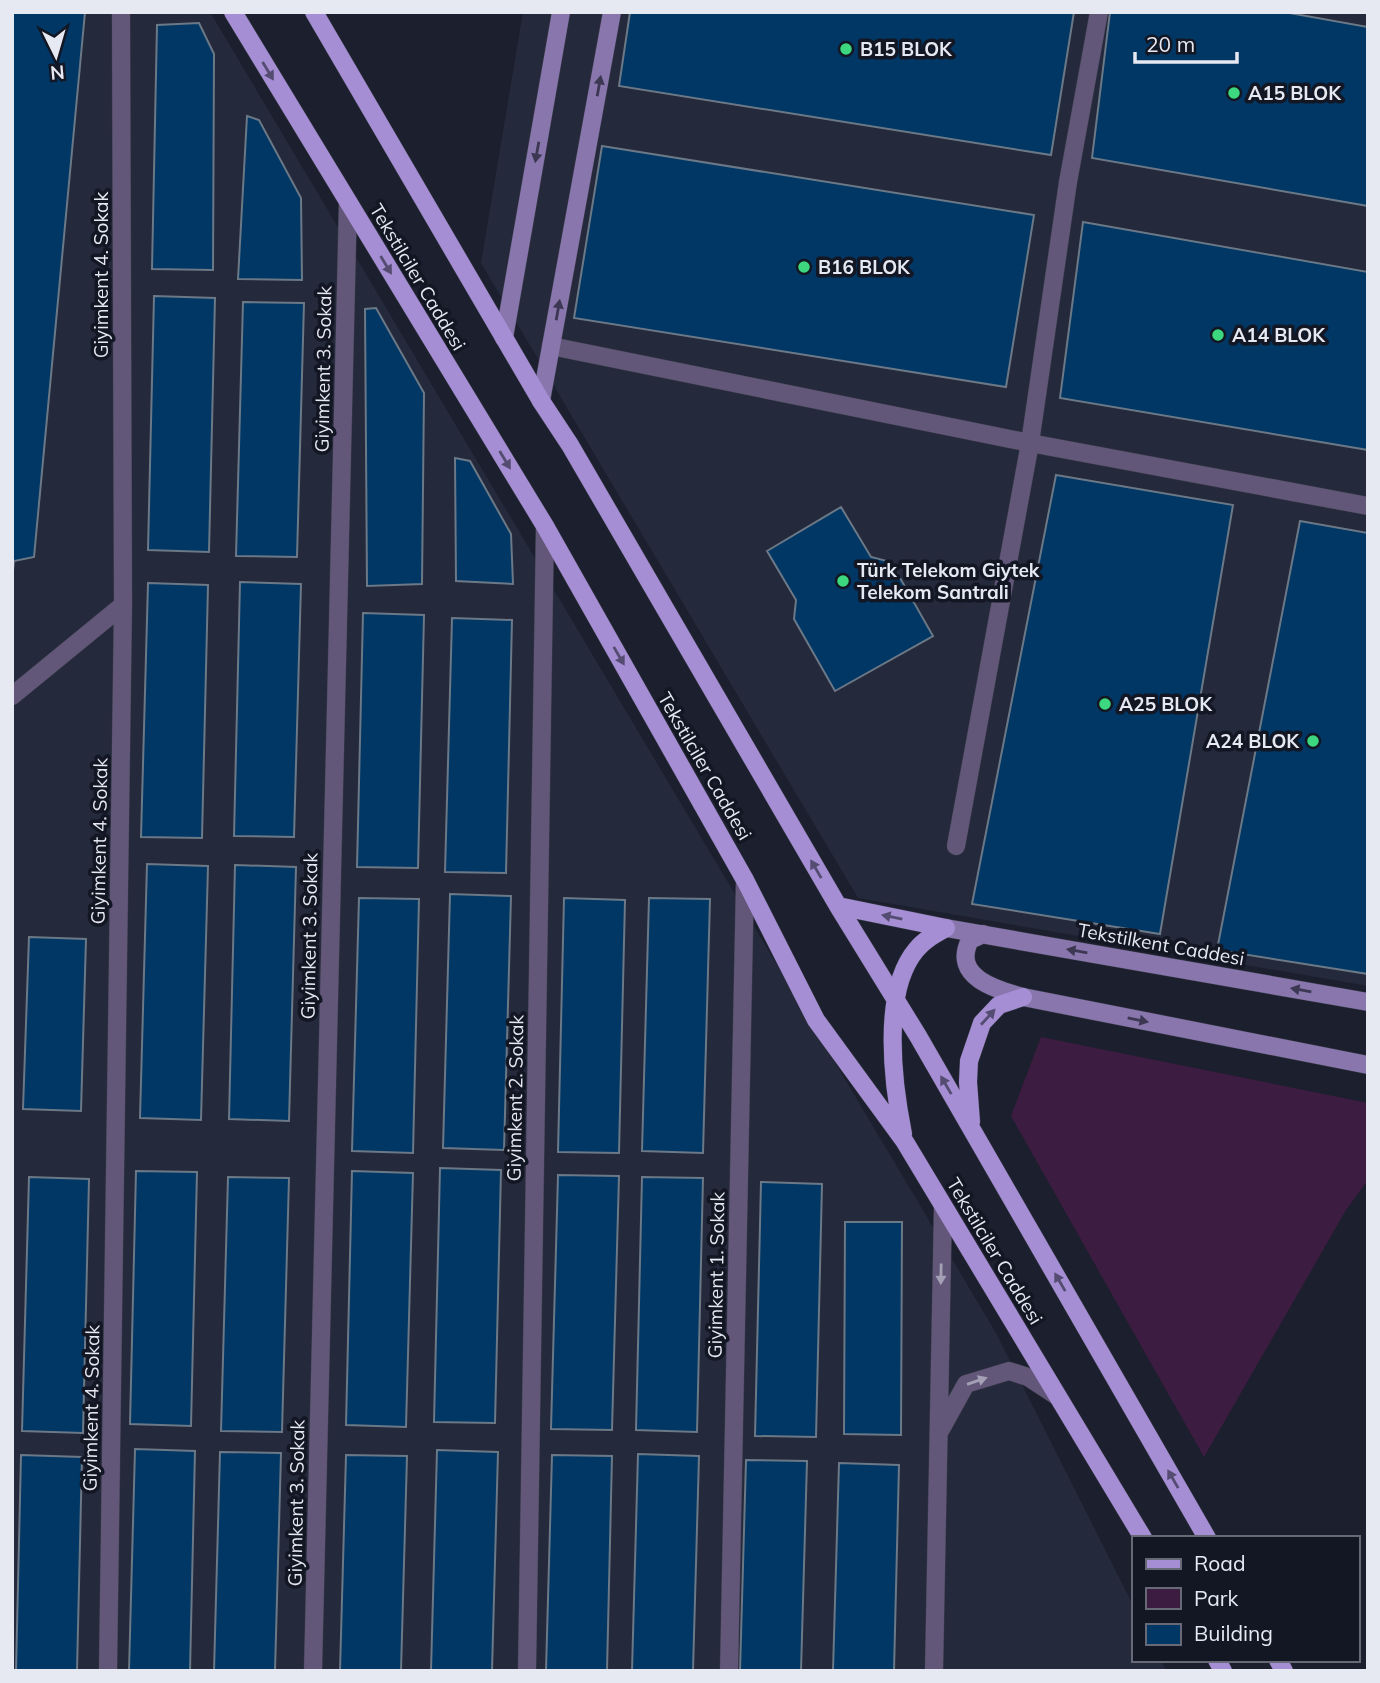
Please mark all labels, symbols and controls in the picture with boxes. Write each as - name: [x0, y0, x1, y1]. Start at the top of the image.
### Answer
- north arrow: [21, 21, 91, 91]
- scale bar: [1135, 21, 1236, 65]
- text: 20 m: [1146, 31, 1195, 57]
- place label: B15 BLOK: [860, 37, 953, 61]
- marker: B15 BLOK: [838, 41, 854, 57]
- text: N: [49, 60, 66, 86]
- one-way arrow: [262, 61, 275, 80]
- one-way arrow: [593, 75, 604, 97]
- place label: A15 BLOK: [1248, 81, 1342, 105]
- marker: A15 BLOK: [1226, 85, 1242, 101]
- one-way arrow: [531, 141, 542, 163]
- street label: Giyimkent 4. Sokak: [89, 192, 113, 358]
- street label: Tekstilciler Caddesi: [365, 199, 471, 355]
- place label: B16 BLOK: [818, 255, 911, 279]
- one-way arrow: [380, 256, 393, 275]
- marker: B16 BLOK: [796, 259, 812, 275]
- street label: Giyimkent 3. Sokak: [310, 285, 336, 452]
- one-way arrow: [553, 299, 564, 321]
- place label: A14 BLOK: [1232, 323, 1326, 347]
- marker: A14 BLOK: [1210, 327, 1226, 343]
- one-way arrow: [498, 450, 511, 469]
- place label: Türk Telekom Giytek Telekom Santrali: [857, 558, 1040, 604]
- marker: Türk Telekom Giytek Telekom Santrali: [835, 573, 851, 589]
- one-way arrow: [613, 647, 625, 666]
- street label: Tekstilciler Caddesi: [653, 688, 757, 844]
- place label: A25 BLOK: [1119, 692, 1213, 716]
- marker: A25 BLOK: [1097, 696, 1113, 712]
- place label: A24 BLOK: [1206, 729, 1300, 753]
- marker: A24 BLOK: [1305, 733, 1321, 749]
- street label: Giyimkent 4. Sokak: [86, 757, 112, 924]
- street label: Giyimkent 3. Sokak: [296, 852, 322, 1019]
- one-way arrow: [810, 859, 822, 878]
- one-way arrow: [881, 912, 903, 923]
- street label: Tekstilkent Caddesi: [1076, 918, 1246, 970]
- one-way arrow: [1065, 945, 1087, 956]
- one-way arrow: [1289, 985, 1311, 996]
- one-way arrow: [980, 1008, 996, 1026]
- street label: Giyimkent 2. Sokak: [502, 1014, 528, 1181]
- one-way arrow: [1127, 1014, 1149, 1025]
- one-way arrow: [940, 1075, 952, 1094]
- street label: Tekstilciler Caddesi: [942, 1173, 1048, 1329]
- street label: Giyimkent 1. Sokak: [703, 1191, 729, 1358]
- one-way arrow: [936, 1263, 947, 1285]
- one-way arrow: [1053, 1272, 1066, 1291]
- street label: Giyimkent 4. Sokak: [78, 1324, 104, 1491]
- one-way arrow: [966, 1375, 987, 1386]
- street label: Giyimkent 3. Sokak: [283, 1419, 309, 1586]
- one-way arrow: [1167, 1469, 1179, 1488]
- legend: [1132, 1536, 1359, 1662]
- text: Road: [1194, 1550, 1245, 1576]
- text: Park: [1194, 1585, 1238, 1611]
- text: Building: [1194, 1620, 1273, 1646]

